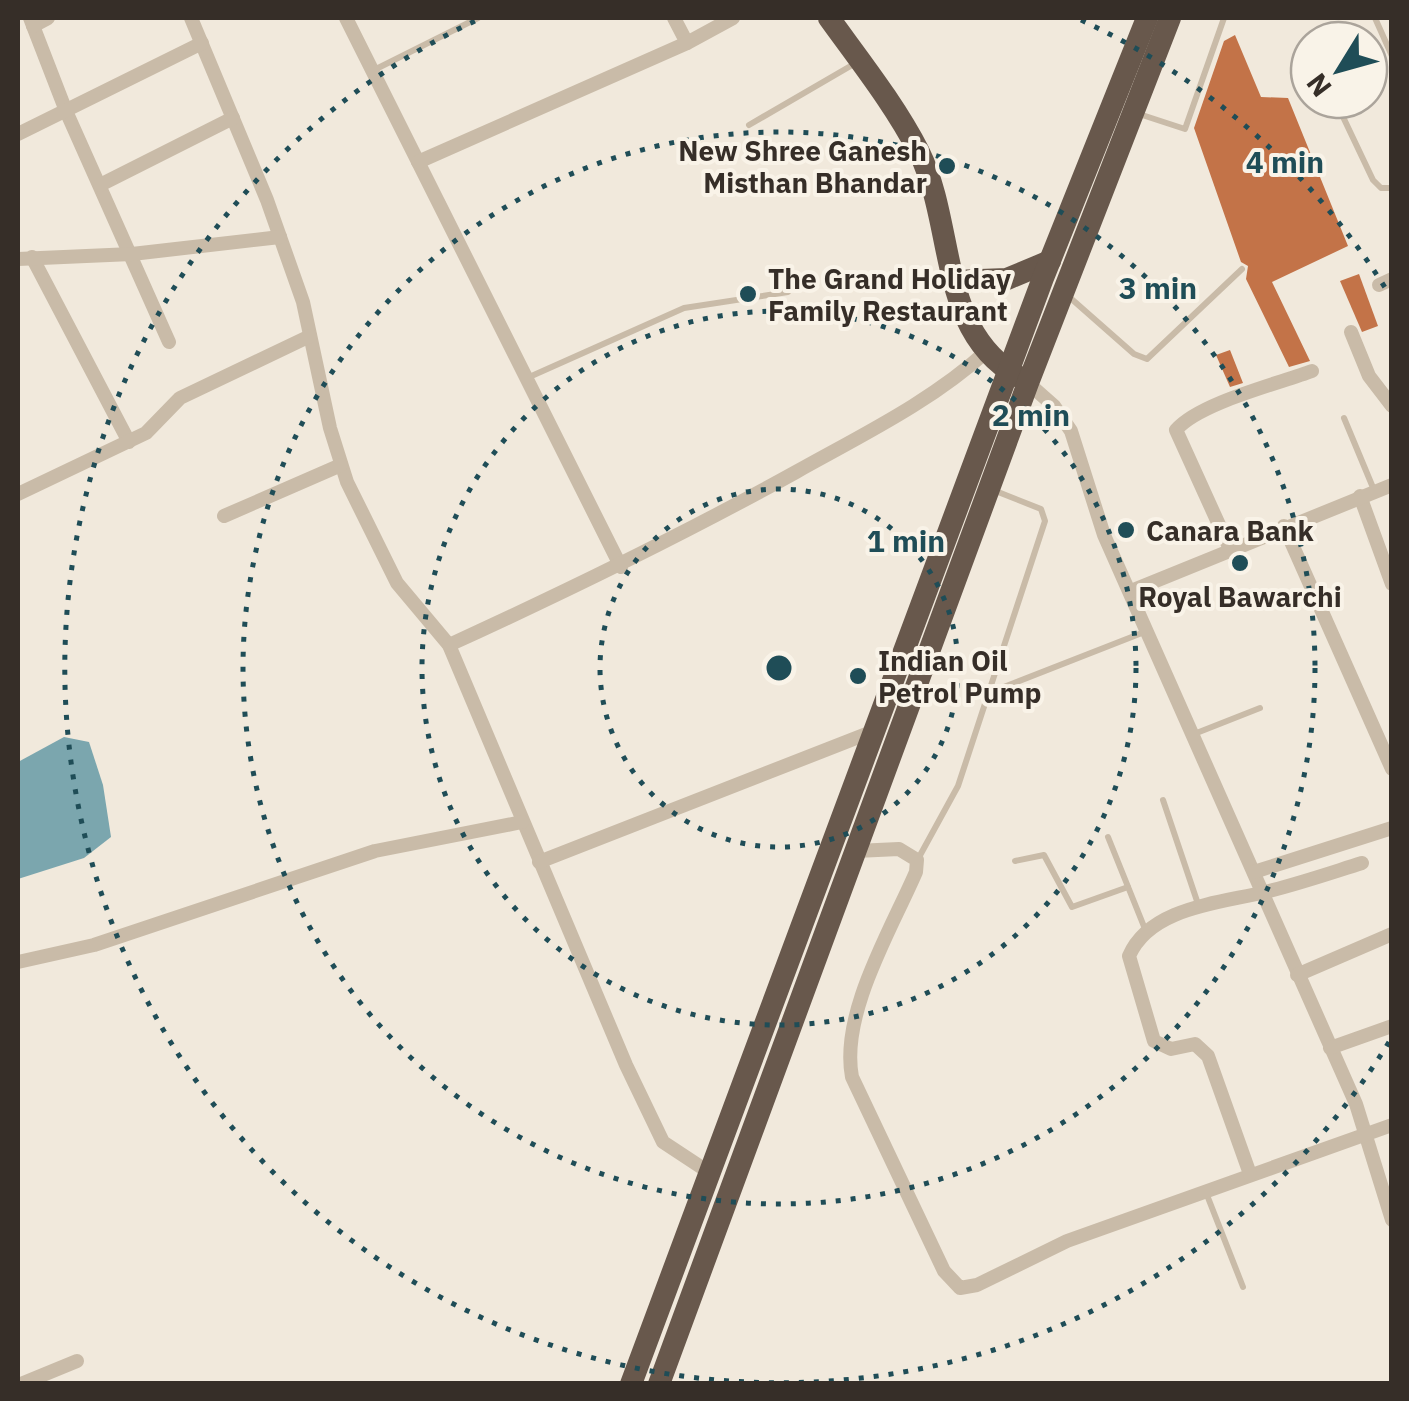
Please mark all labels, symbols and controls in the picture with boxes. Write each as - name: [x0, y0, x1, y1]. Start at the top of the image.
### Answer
- north arrow: [1289, 20, 1389, 120]
- text: N: [1298, 66, 1340, 105]
- place label: New Shree Ganesh Misthan Bhandar: [678, 132, 927, 201]
- text: 4 min: [1246, 142, 1324, 181]
- marker: New Shree Ganesh Misthan Bhandar: [936, 155, 958, 177]
- place label: The Grand Holiday Family Restaurant: [768, 260, 1011, 329]
- text: 3 min: [1119, 268, 1197, 307]
- marker: The Grand Holiday Family Restaurant: [737, 283, 759, 305]
- text: 2 min: [992, 395, 1070, 434]
- place label: Canara Bank: [1146, 512, 1315, 549]
- marker: Canara Bank: [1115, 519, 1137, 541]
- text: 1 min: [867, 521, 945, 560]
- marker: Royal Bawarchi: [1229, 552, 1251, 574]
- place label: Royal Bawarchi: [1138, 578, 1342, 615]
- place label: Indian Oil Petrol Pump: [878, 642, 1041, 711]
- centre of rings: [761, 650, 797, 686]
- marker: Indian Oil Petrol Pump: [847, 665, 869, 687]

